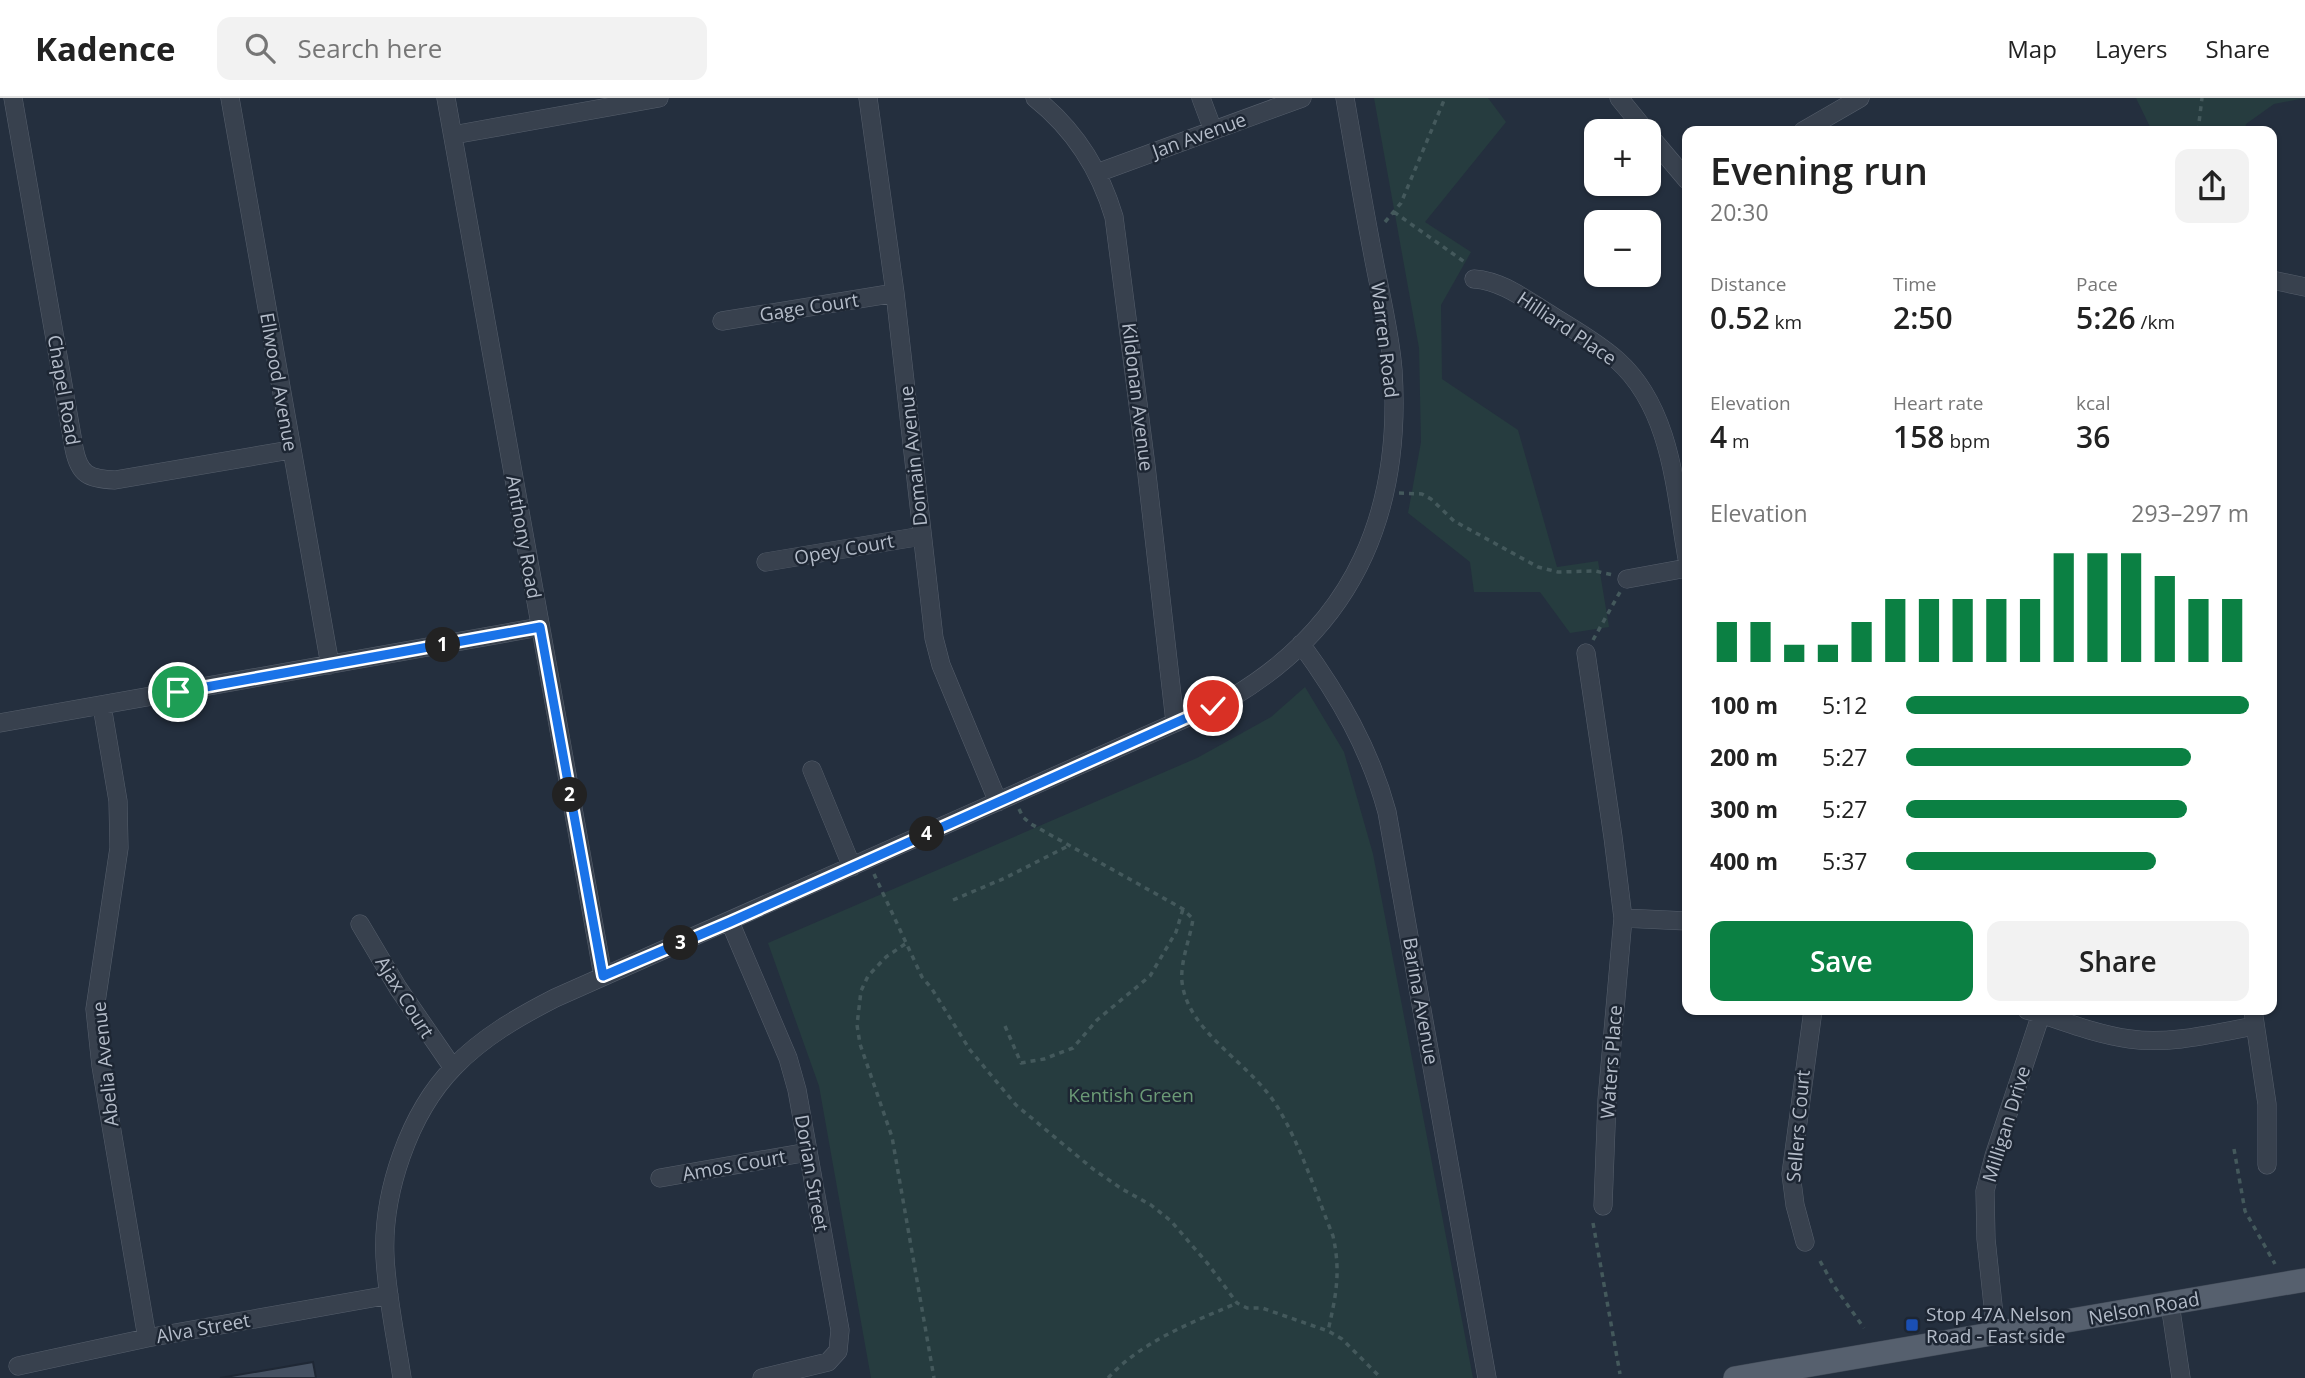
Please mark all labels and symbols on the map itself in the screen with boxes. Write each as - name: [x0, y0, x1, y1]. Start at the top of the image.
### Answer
- street label: Jan Avenue: [1146, 106, 1250, 165]
- street label: Warren Road: [1365, 281, 1405, 399]
- street label: Hilliard Place: [1512, 285, 1622, 371]
- street label: Gage Court: [758, 286, 861, 328]
- street label: Ellwood Avenue: [254, 311, 304, 453]
- street label: Kildonan Avenue: [1116, 321, 1160, 473]
- street label: Chapel Road: [42, 333, 86, 447]
- street label: Domain Avenue: [893, 385, 933, 527]
- street label: Anthony Road: [500, 473, 548, 601]
- street label: Opey Court: [792, 527, 896, 571]
- pin: 1: [426, 628, 460, 662]
- pin: [148, 662, 208, 722]
- pin: [1183, 676, 1243, 736]
- pin: 2: [552, 778, 588, 812]
- pin: 4: [909, 816, 944, 852]
- pin: 3: [664, 926, 698, 960]
- street label: Barina Avenue: [1397, 935, 1445, 1067]
- street label: Ajax Court: [370, 951, 440, 1043]
- street label: Abelia Avenue: [86, 1000, 124, 1128]
- street label: Waters Place: [1594, 1004, 1628, 1120]
- street label: Milligan Drive: [1976, 1063, 2036, 1185]
- street label: Sellers Court: [1780, 1069, 1816, 1183]
- park label: Kentish Green: [1068, 1082, 1194, 1108]
- street label: Dorian Street: [789, 1113, 835, 1234]
- street label: Amos Court: [680, 1143, 788, 1187]
- street label: Nelson Road: [2087, 1285, 2201, 1331]
- place label: Stop 47A Nelson Road - East side: [1926, 1301, 2072, 1349]
- street label: Alva Street: [154, 1307, 252, 1349]
- marker: Stop 47A Nelson Road - East side: [1904, 1317, 1920, 1333]

